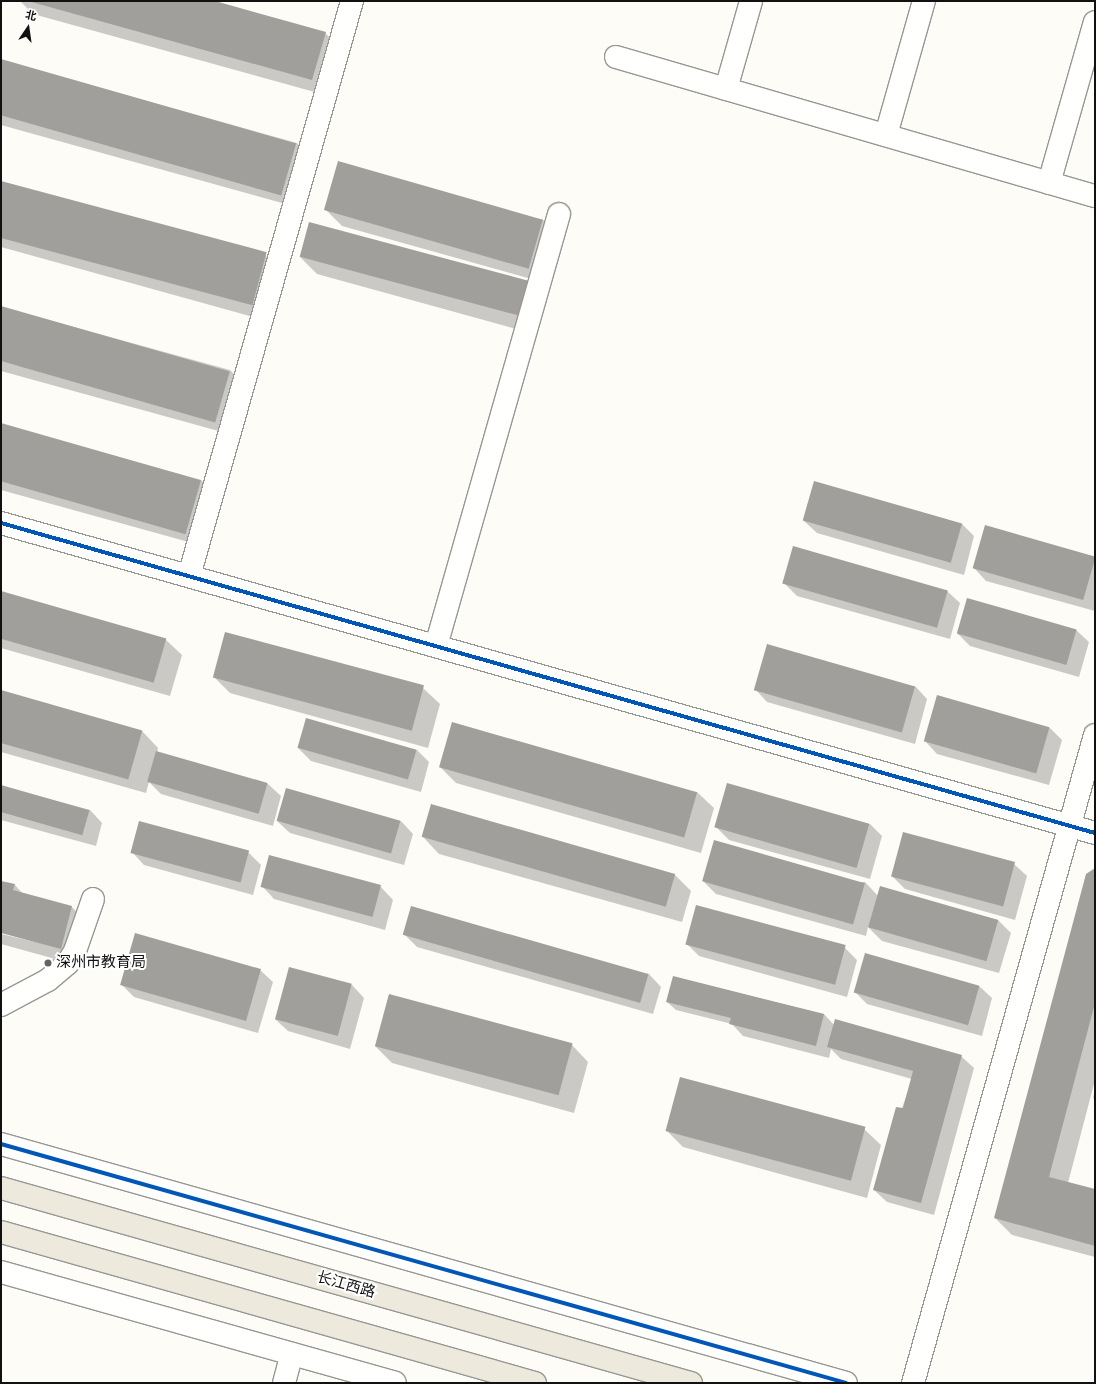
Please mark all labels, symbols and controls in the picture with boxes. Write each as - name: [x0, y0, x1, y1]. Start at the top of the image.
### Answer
- north arrow: [8, 8, 48, 48]
- text: 北: [24, 8, 38, 23]
- place label: 深州市教育局: [56, 954, 146, 972]
- marker: 深州市教育局: [43, 958, 53, 968]
- street label: 长江西路: [315, 1268, 377, 1302]

